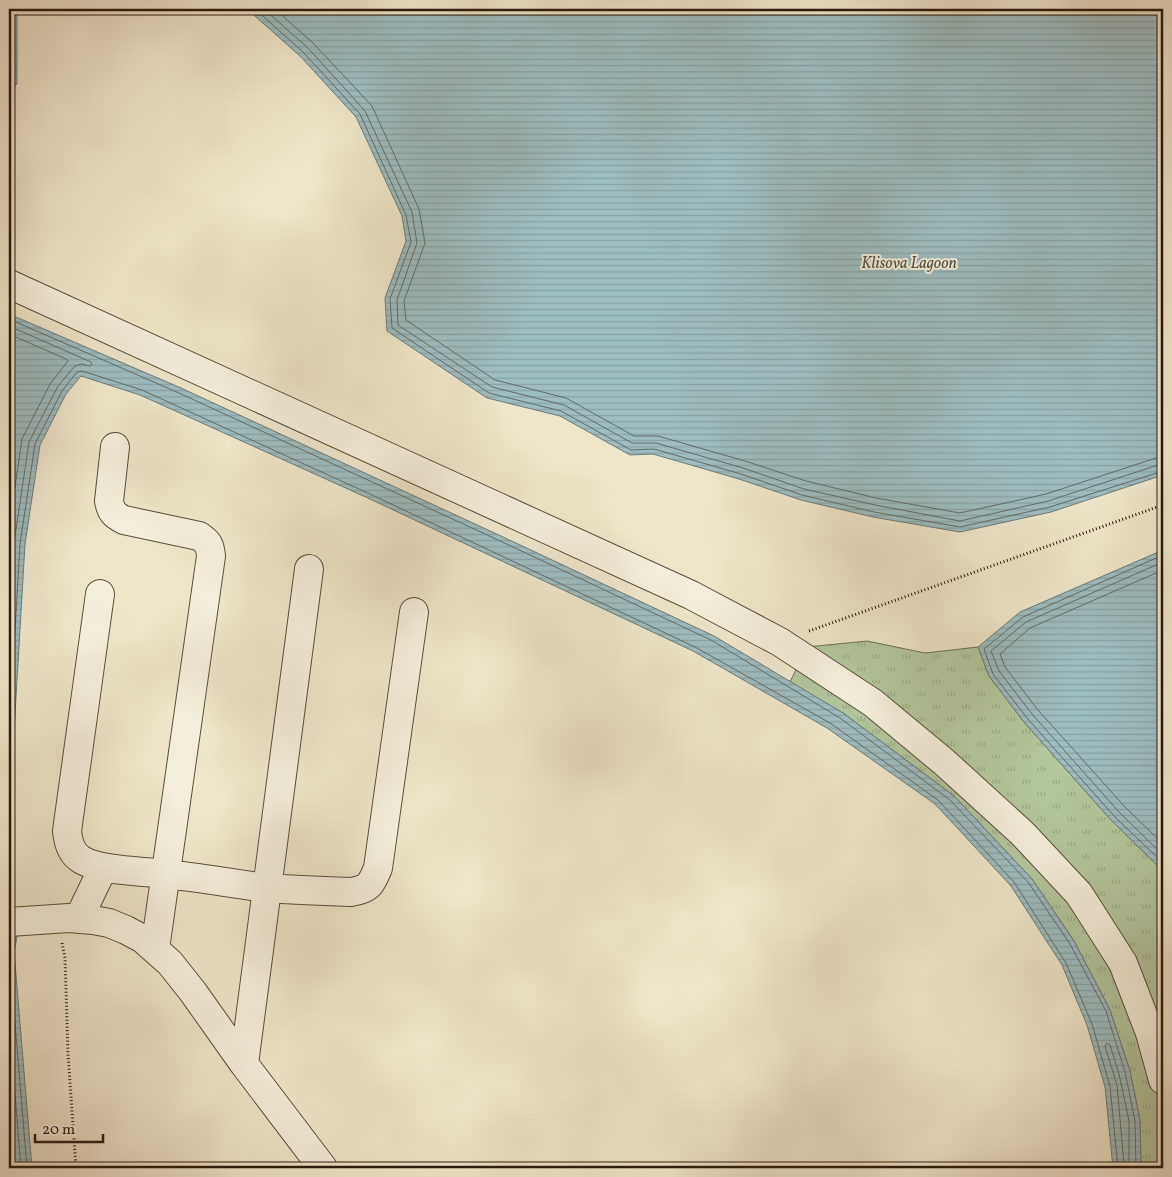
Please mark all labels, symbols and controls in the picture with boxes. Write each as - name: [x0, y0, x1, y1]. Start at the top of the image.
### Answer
- water label: Klisova Lagoon: [861, 253, 957, 275]
- scale bar: [35, 1112, 102, 1144]
- text: 20 m: [42, 1120, 75, 1141]

